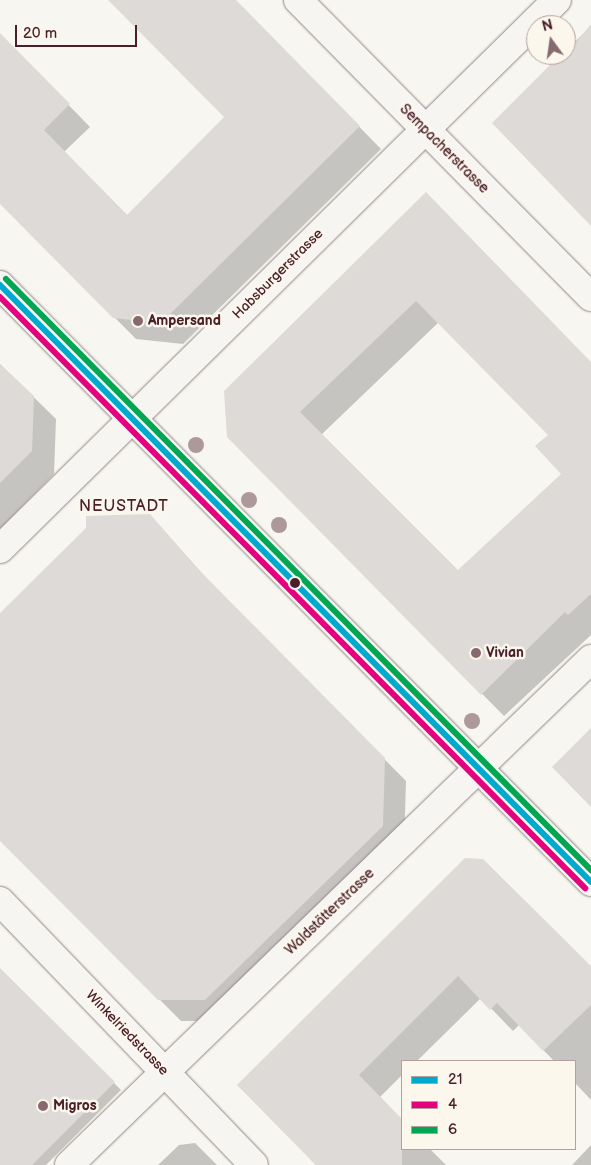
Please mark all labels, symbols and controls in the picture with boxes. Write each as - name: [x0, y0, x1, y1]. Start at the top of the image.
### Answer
- scale bar: [18, 15, 140, 47]
- north arrow: [526, 15, 576, 65]
- text: N: [540, 16, 555, 35]
- text: 20 m: [23, 24, 57, 43]
- street label: Sempacherstrasse: [396, 101, 492, 197]
- street label: Habsburgerstrasse: [229, 225, 327, 323]
- place label: Ampersand: [148, 313, 221, 329]
- marker: Ampersand: [132, 315, 144, 327]
- district label: NEUSTADT: [78, 497, 170, 517]
- unlabelled marker: [290, 578, 300, 588]
- place label: Vivian: [486, 645, 524, 661]
- marker: Vivian: [470, 647, 482, 659]
- street label: Waldstätterstrasse: [282, 865, 378, 959]
- street label: Winkelriedstrasse: [82, 987, 172, 1079]
- legend: [401, 1060, 576, 1150]
- text: 21: [448, 1070, 462, 1089]
- text: 4: [448, 1095, 457, 1114]
- place label: Migros: [53, 1098, 97, 1114]
- marker: Migros: [37, 1100, 49, 1112]
- text: 6: [448, 1120, 457, 1139]

